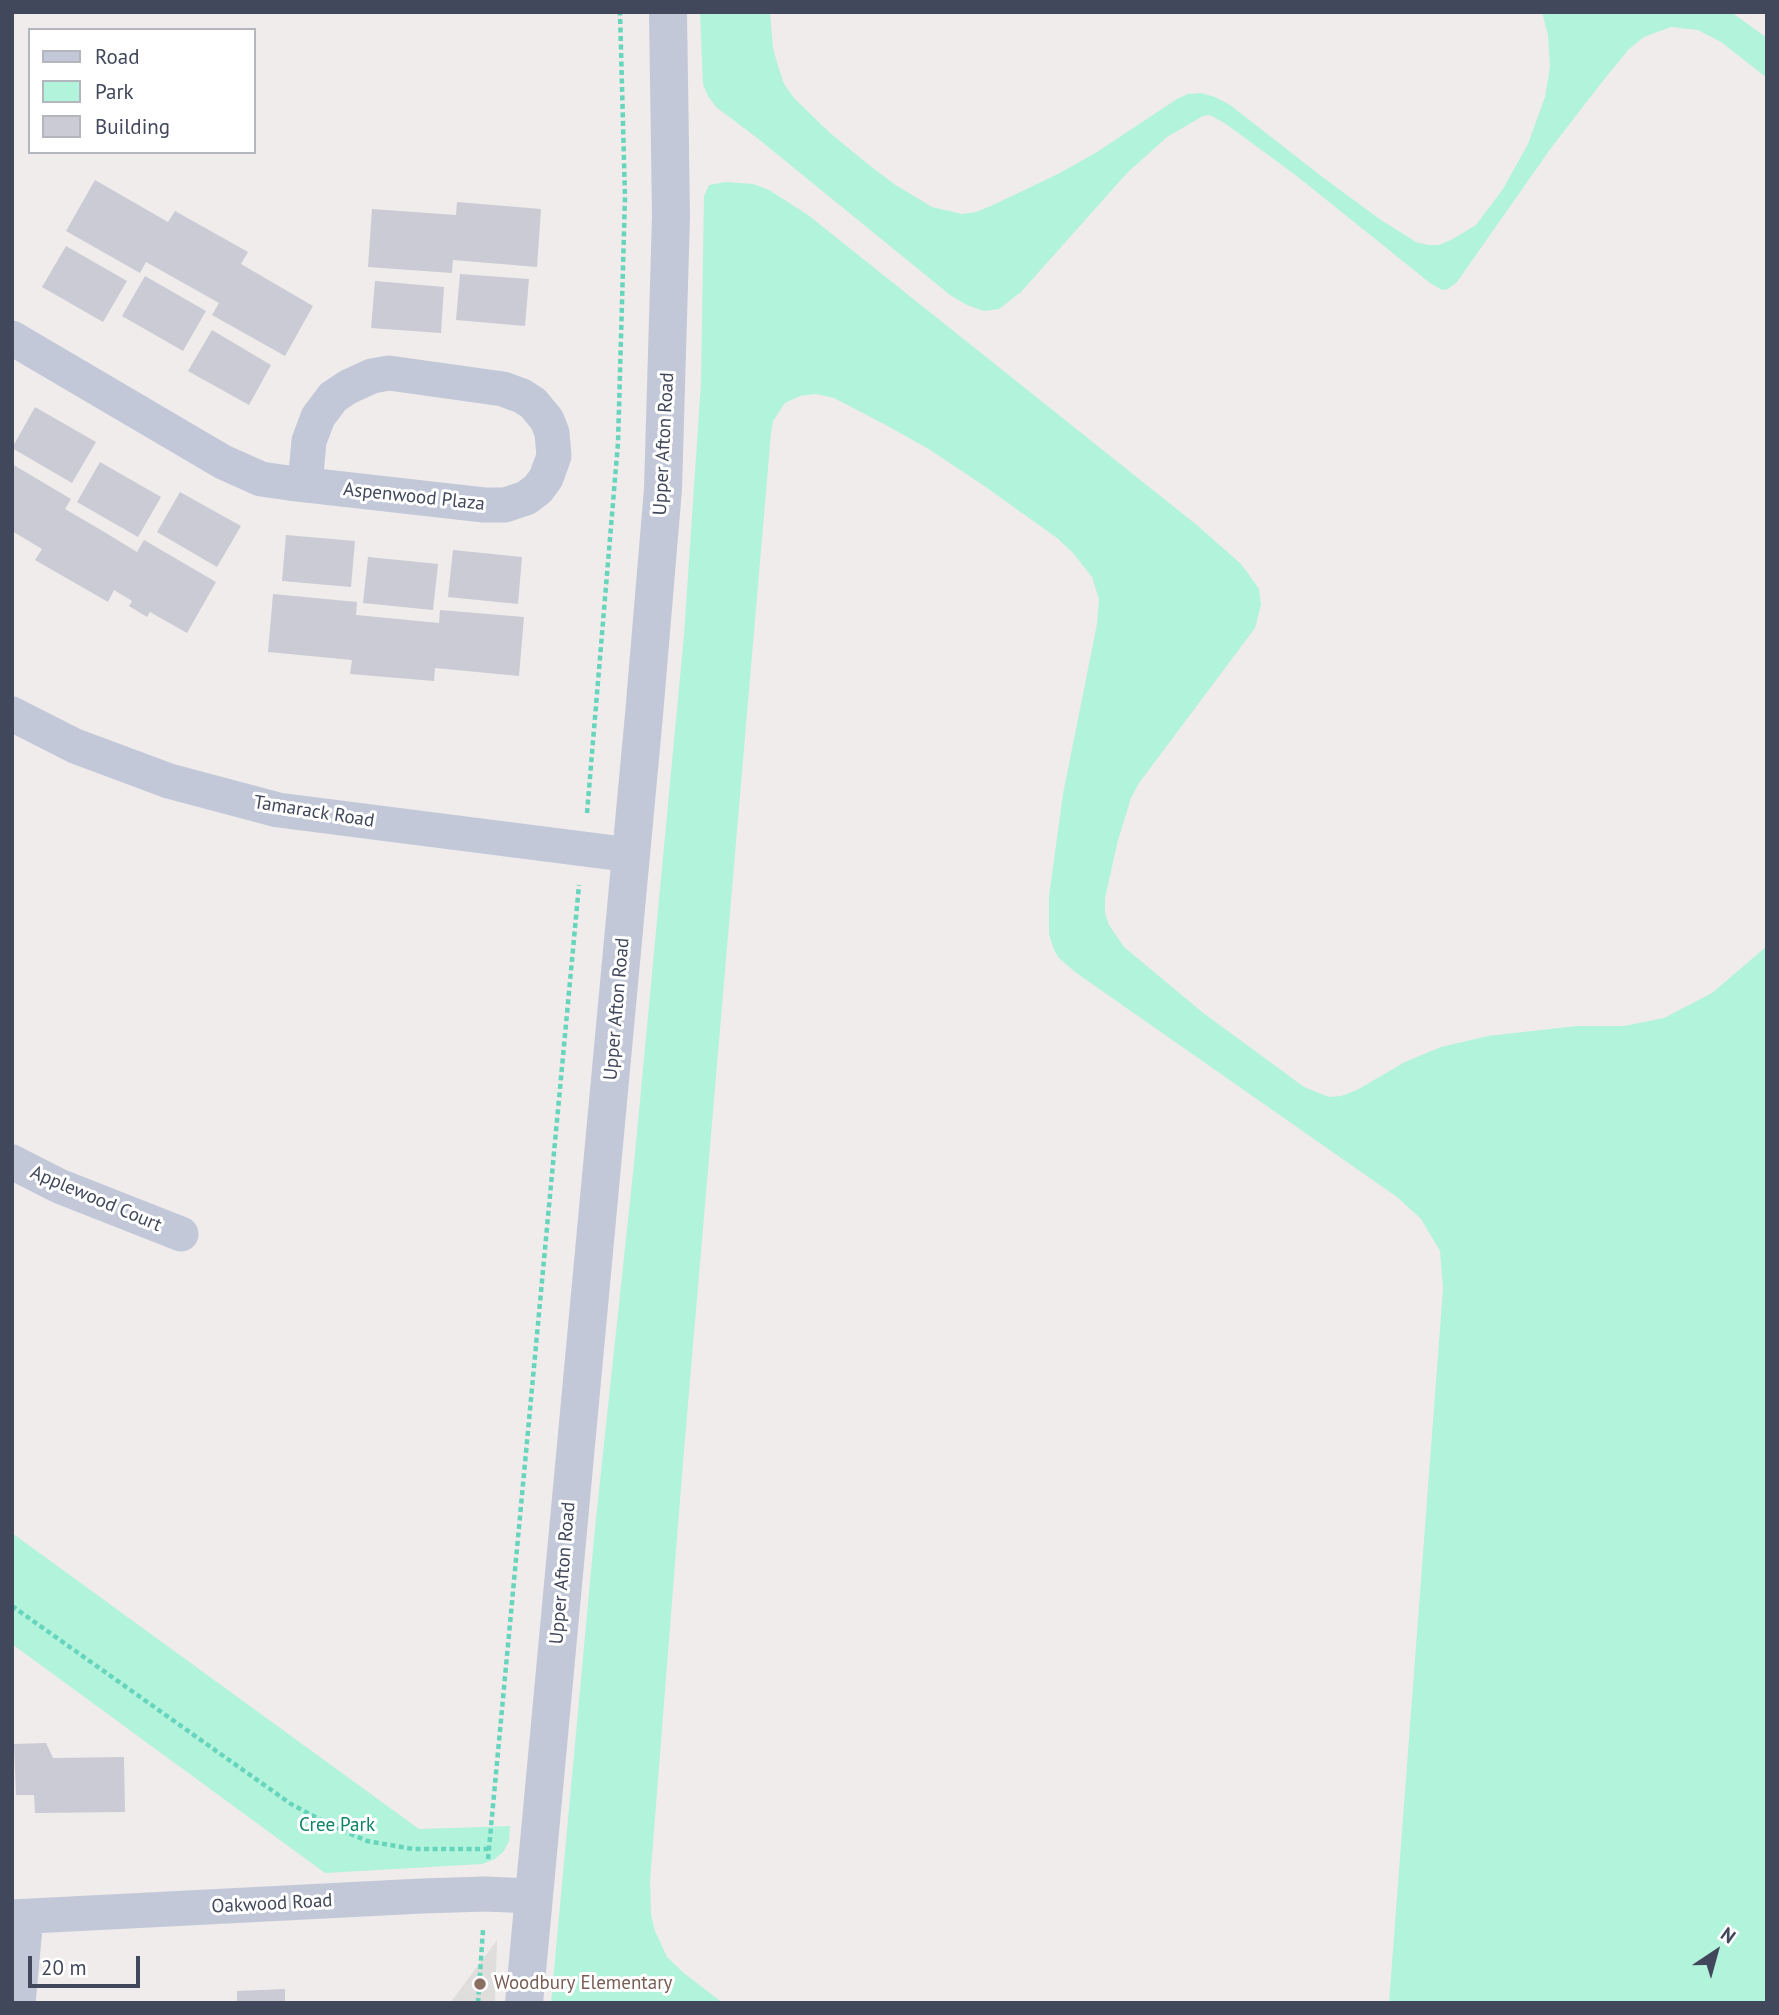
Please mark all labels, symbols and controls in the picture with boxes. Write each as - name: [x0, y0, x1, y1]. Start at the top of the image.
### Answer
- legend: [28, 28, 256, 154]
- text: Road: [95, 43, 139, 70]
- text: Park: [95, 78, 134, 105]
- text: Building: [95, 113, 170, 140]
- street label: Upper Afton Road: [649, 372, 679, 516]
- street label: Aspenwood Plaza: [342, 478, 486, 516]
- street label: Tamarack Road: [252, 791, 376, 833]
- street label: Upper Afton Road: [599, 937, 635, 1081]
- street label: Applewood Court: [27, 1161, 165, 1237]
- street label: Upper Afton Road: [545, 1501, 581, 1645]
- park label: Cree Park: [299, 1815, 375, 1837]
- street label: Oakwood Road: [211, 1889, 333, 1919]
- north arrow: [1681, 1917, 1751, 1987]
- text: N: [1716, 1922, 1740, 1948]
- scale bar: [32, 1941, 144, 1985]
- text: 20 m: [41, 1954, 87, 1981]
- place label: Woodbury Elementary: [494, 1973, 672, 1995]
- marker: Woodbury Elementary: [472, 1976, 488, 1992]

